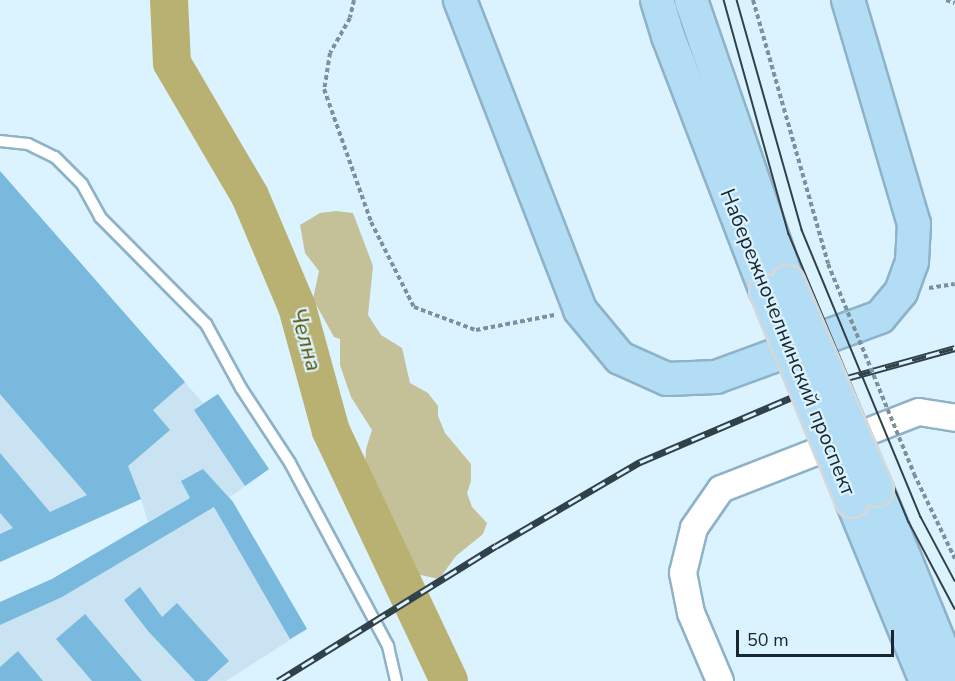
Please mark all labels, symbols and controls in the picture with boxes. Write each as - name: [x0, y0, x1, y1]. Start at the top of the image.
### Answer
- street label: Набережночелнинский проспект: [715, 185, 861, 499]
- water label: Челна: [283, 306, 327, 374]
- scale bar: [739, 618, 896, 656]
- text: 50 m: [747, 628, 789, 652]

